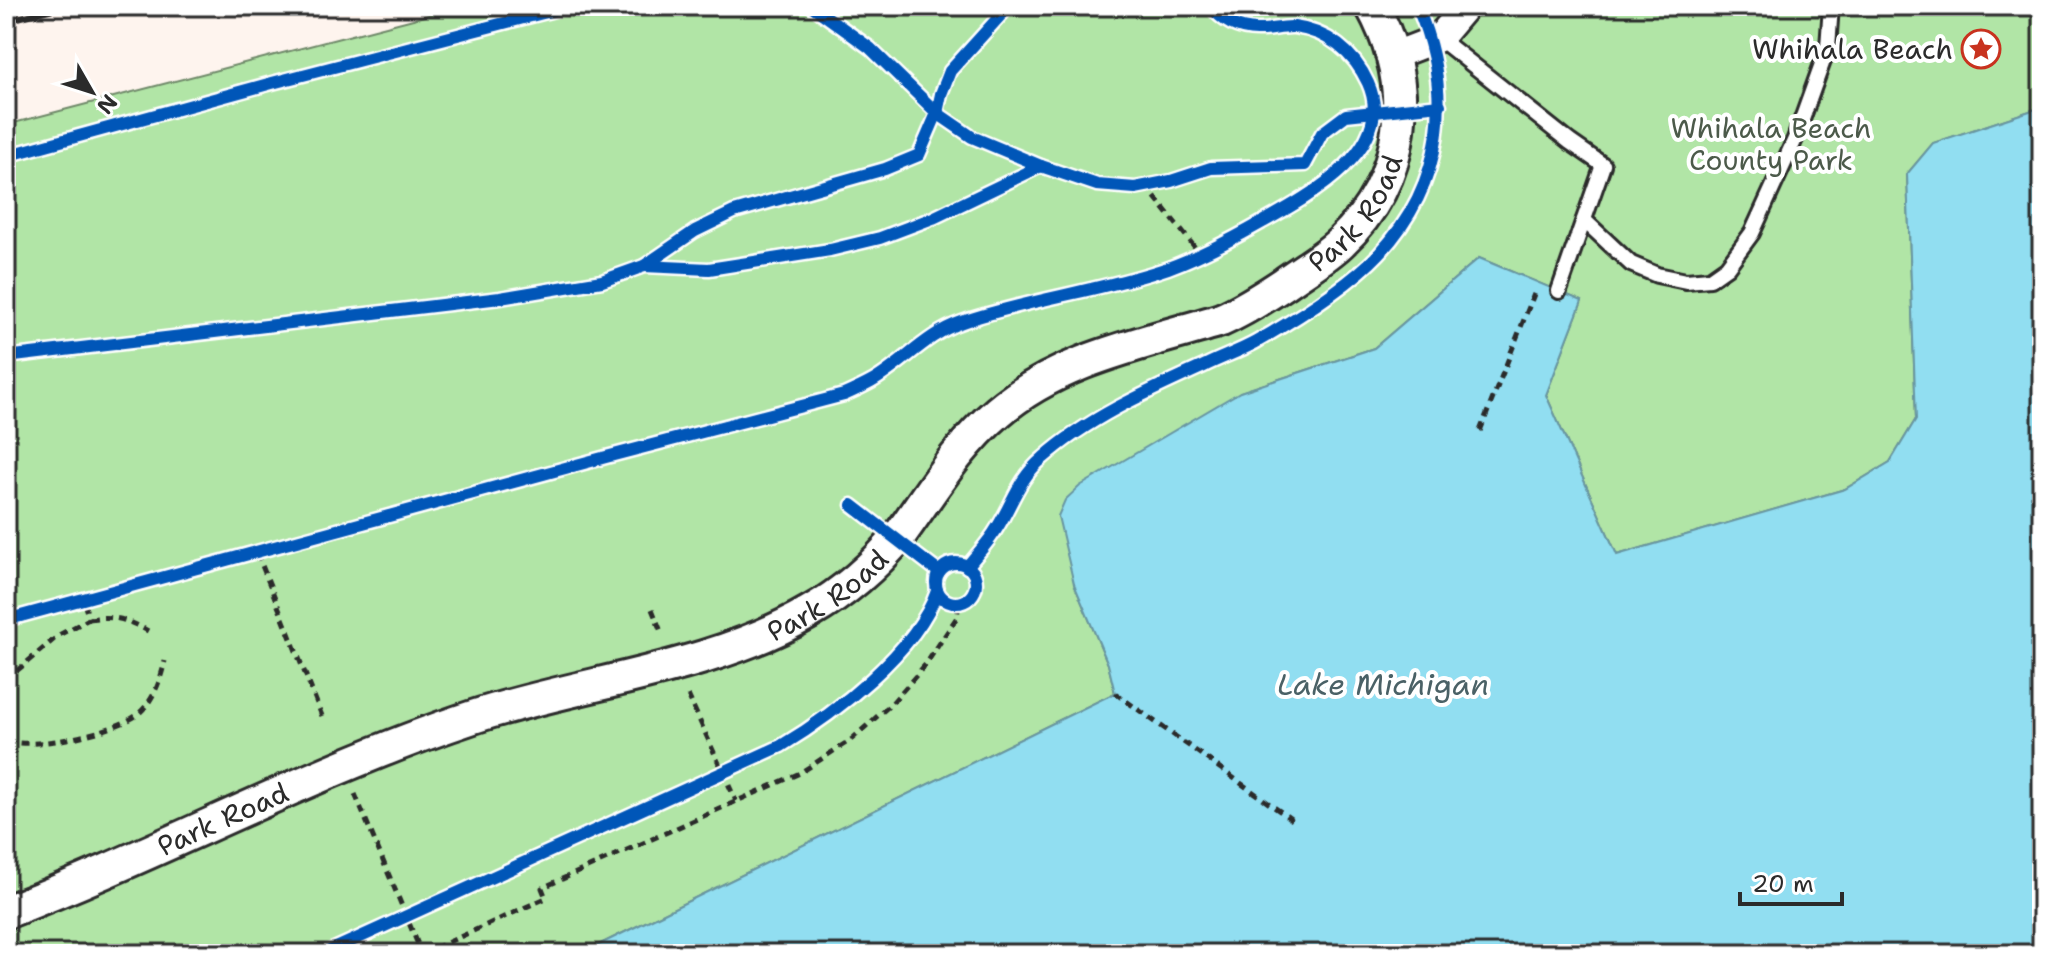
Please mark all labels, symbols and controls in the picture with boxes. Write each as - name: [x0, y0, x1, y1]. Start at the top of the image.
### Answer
- place icon: Whihala Beach: [1960, 28, 2002, 70]
- place label: Whihala Beach: [1752, 30, 1953, 68]
- north arrow: [52, 52, 132, 132]
- text: N: [90, 88, 124, 120]
- park label: Whihala Beach County Park: [1671, 109, 1871, 179]
- street label: Park Road: [1300, 150, 1411, 281]
- street label: Park Road: [761, 541, 897, 650]
- water label: Lake Michigan: [1277, 664, 1489, 705]
- street label: Park Road: [151, 773, 294, 865]
- scale bar: [1740, 856, 1842, 906]
- text: 20 m: [1752, 868, 1814, 900]

